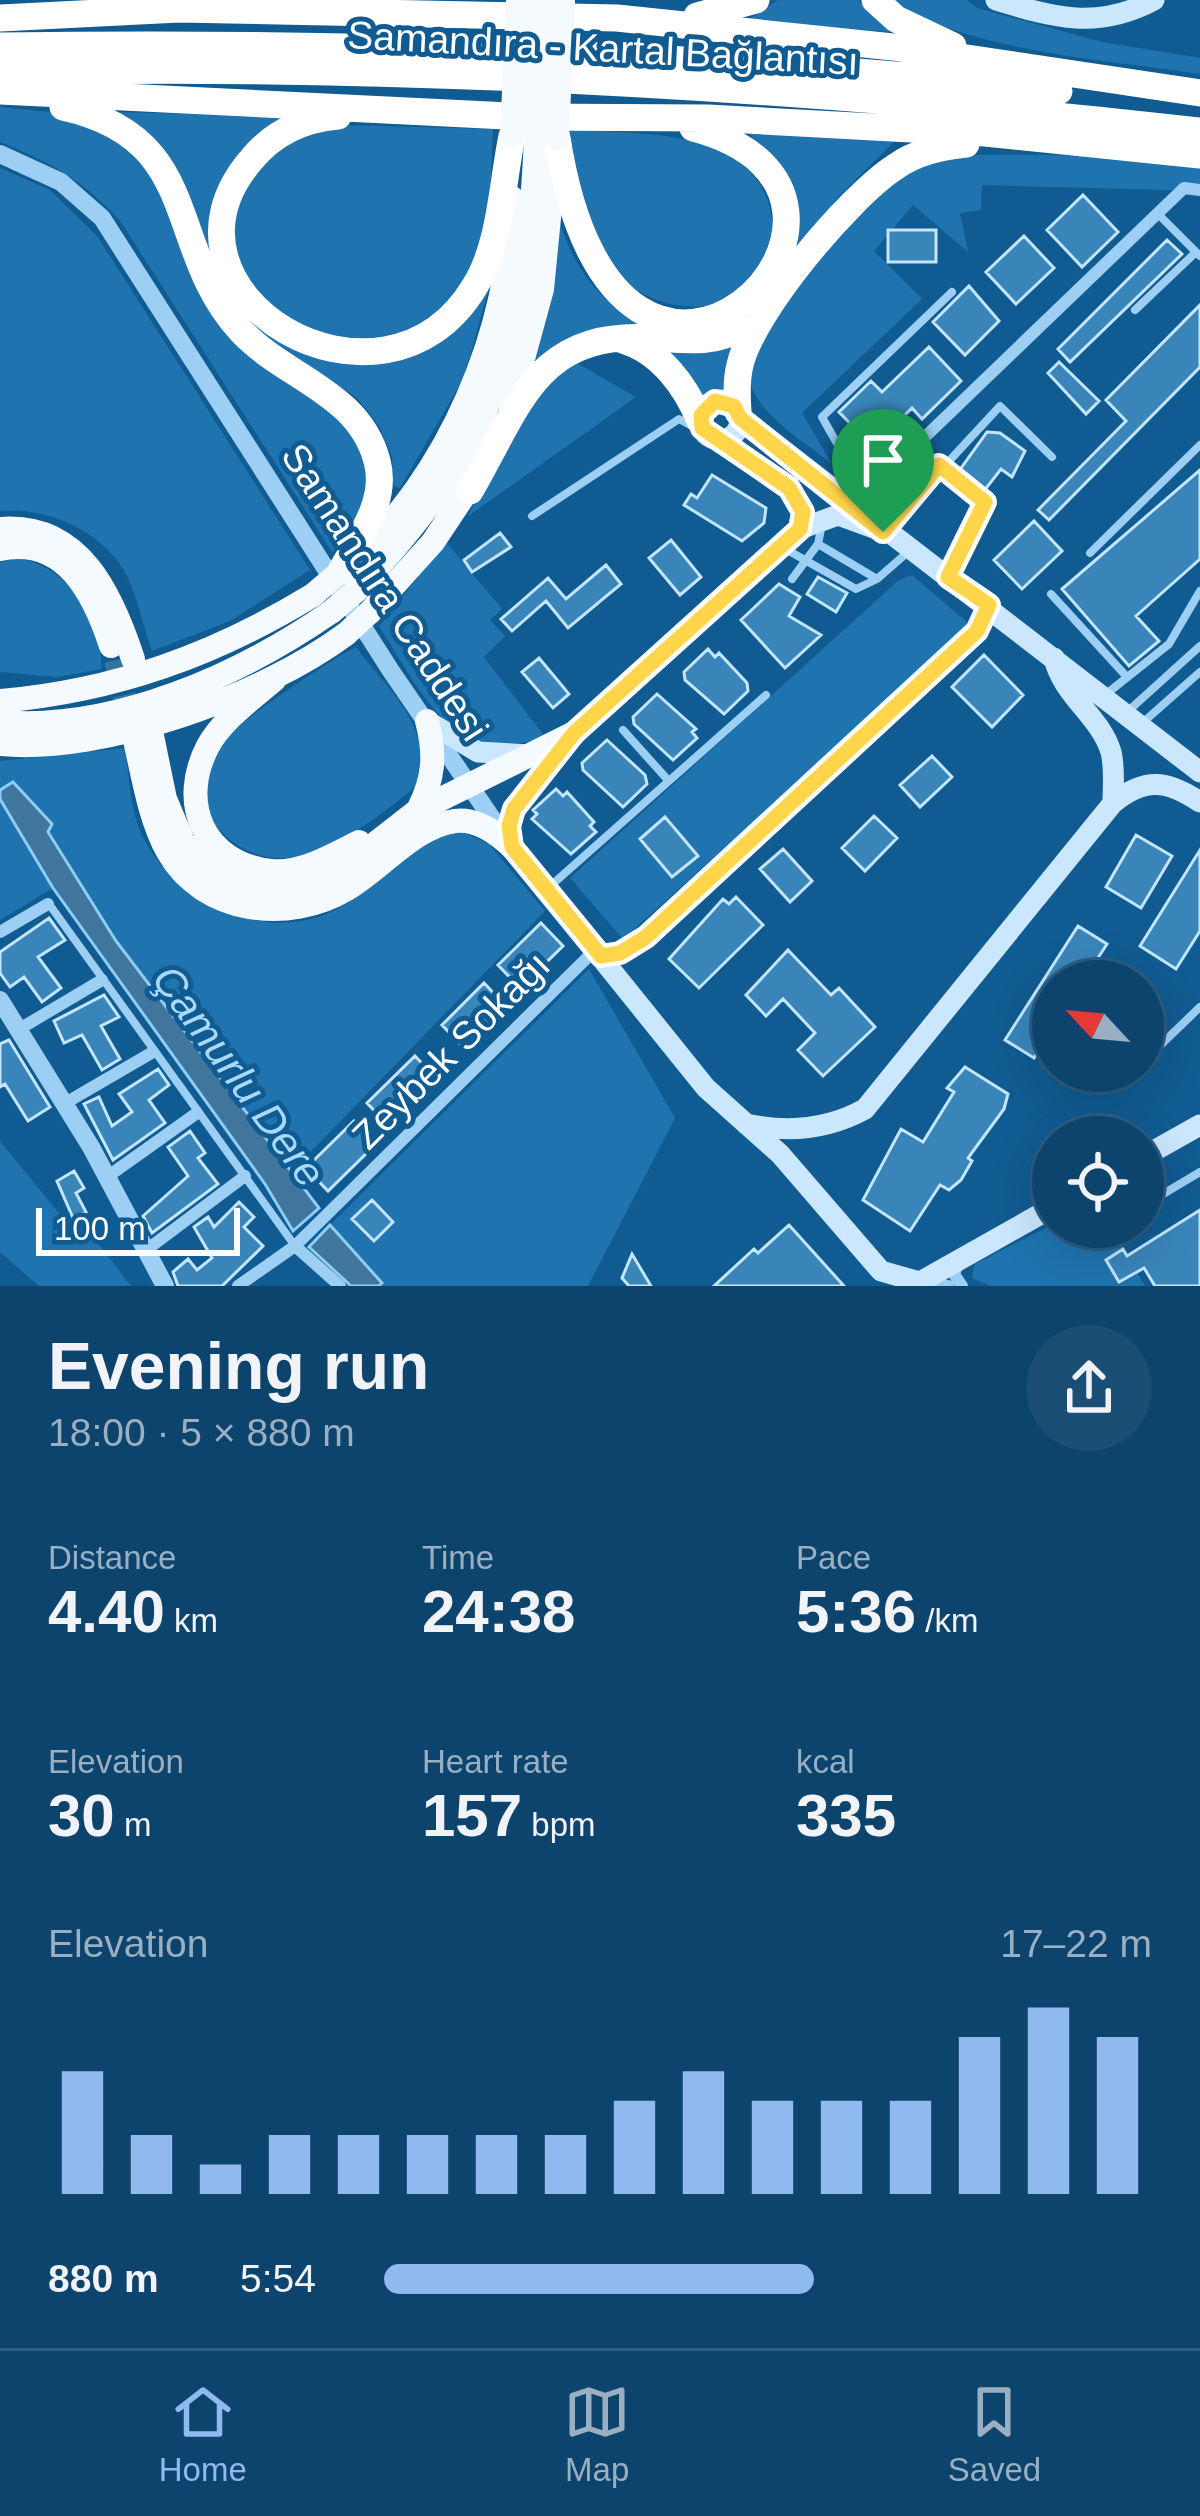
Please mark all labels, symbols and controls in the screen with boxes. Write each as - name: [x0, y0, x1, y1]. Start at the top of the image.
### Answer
- street label: Samandıra - Kartal Bağlantısı: [346, 13, 860, 83]
- pin: [832, 409, 934, 532]
- icon: arrive: [850, 427, 916, 493]
- street label: Samandıra Caddesi: [273, 436, 497, 748]
- street label: Zeybek Sokağı: [344, 943, 558, 1157]
- water label: Çamurlu Dere: [143, 956, 335, 1196]
- north arrow: [1032, 960, 1164, 1092]
- map controls: [1032, 960, 1164, 1248]
- button: locate: [1032, 1116, 1164, 1248]
- scale bar: [36, 1202, 240, 1255]
- text: 100 m: [54, 1210, 146, 1247]
- button: share: [1026, 1325, 1152, 1451]
- text: Evening run: [48, 1329, 429, 1403]
- text: 18:00 · 5 × 880 m: [48, 1411, 355, 1454]
- text: Distance: [48, 1539, 176, 1576]
- text: Time: [422, 1539, 494, 1576]
- text: Pace: [796, 1539, 871, 1576]
- text: 4.40: [48, 1578, 165, 1645]
- text: 24:38: [422, 1578, 575, 1645]
- text: 5:36: [796, 1578, 916, 1645]
- text: km: [165, 1602, 218, 1639]
- text: /km: [916, 1602, 978, 1639]
- text: Elevation: [48, 1743, 184, 1780]
- text: Heart rate: [422, 1743, 569, 1780]
- text: kcal: [796, 1743, 855, 1780]
- text: 30: [48, 1782, 115, 1849]
- text: 157: [422, 1782, 522, 1849]
- text: 335: [796, 1782, 896, 1849]
- text: m: [115, 1806, 151, 1843]
- text: bpm: [522, 1806, 595, 1843]
- text: Elevation: [48, 1922, 208, 1965]
- text: 17–22 m: [1000, 1922, 1152, 1965]
- text: 880 m: [48, 2257, 159, 2300]
- text: 5:54: [240, 2257, 316, 2300]
- tab: Home: [159, 2379, 247, 2489]
- tab: Map: [564, 2379, 630, 2489]
- tab: Saved: [948, 2379, 1041, 2489]

